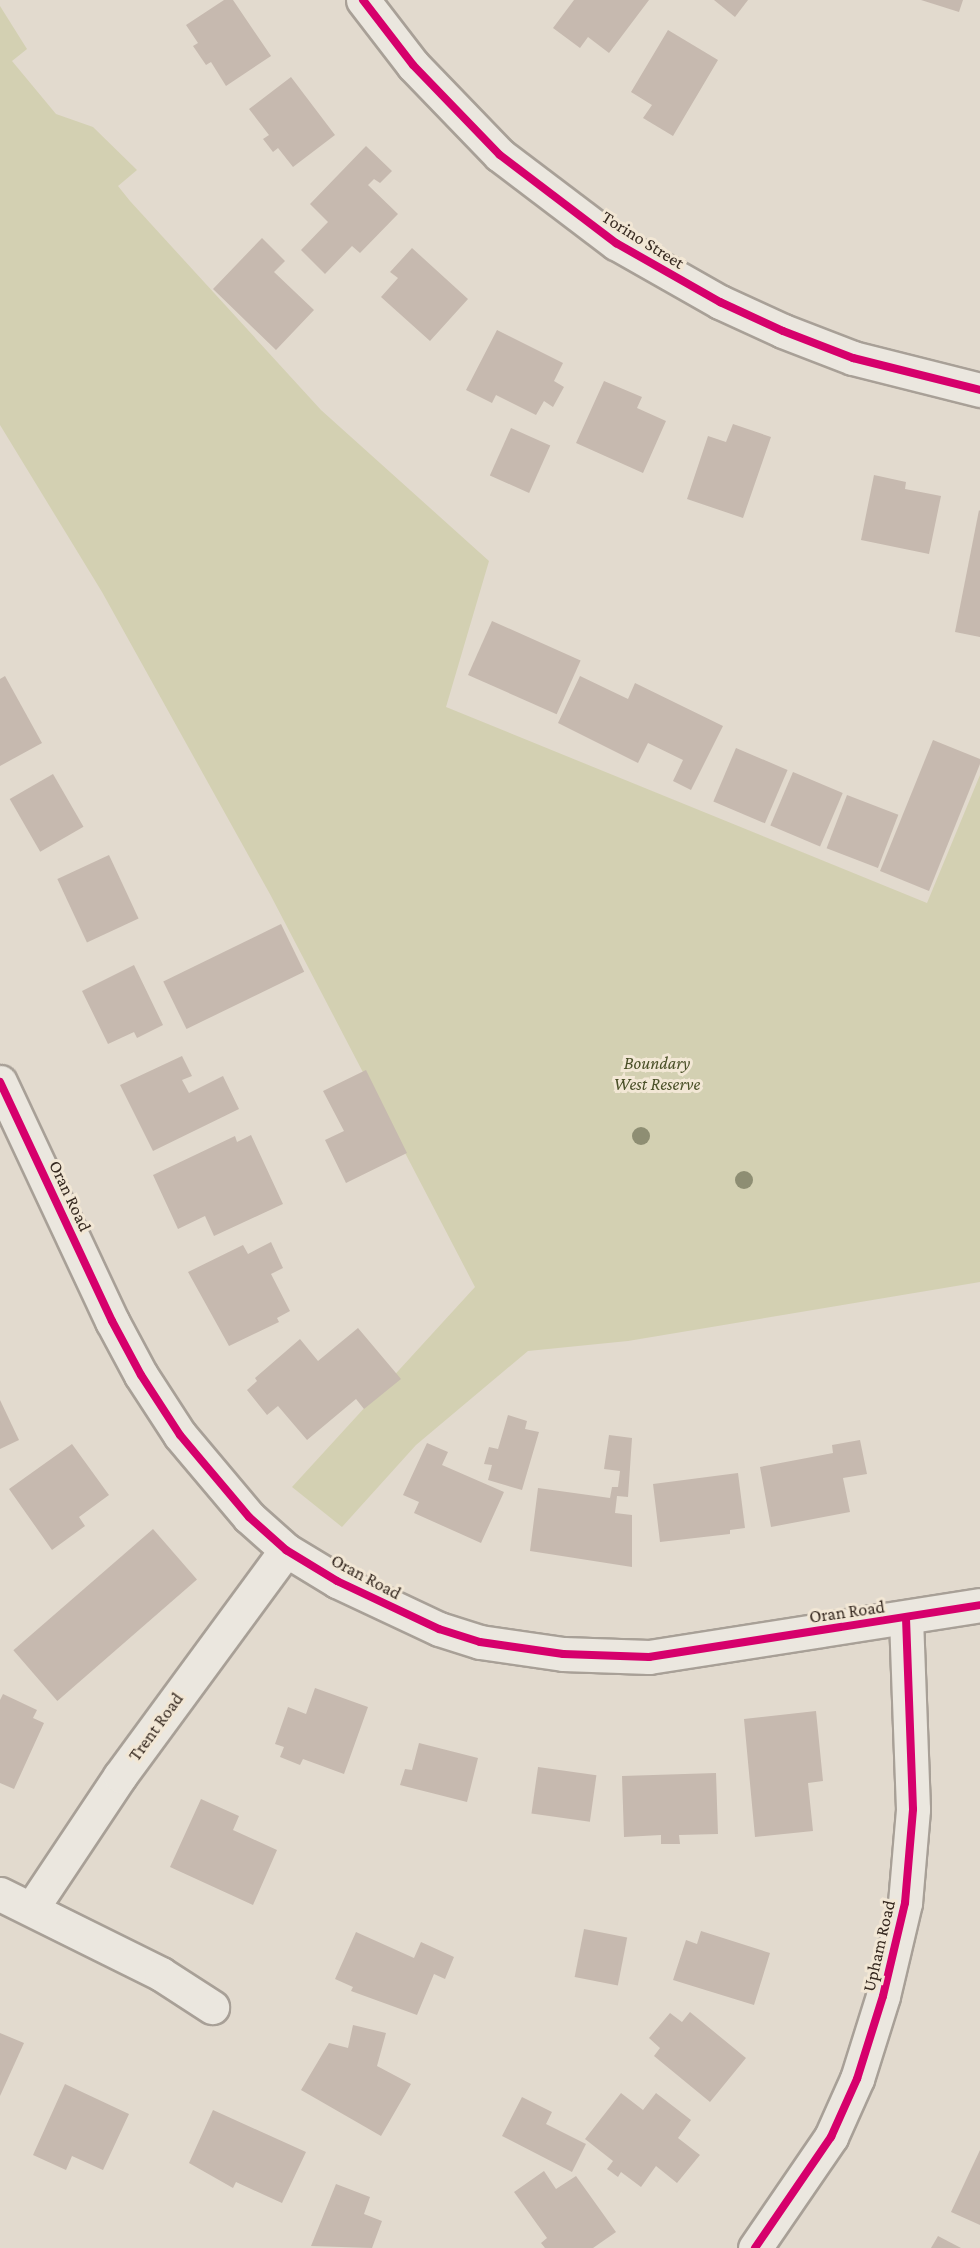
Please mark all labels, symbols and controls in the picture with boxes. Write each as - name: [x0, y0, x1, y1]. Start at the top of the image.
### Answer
- street label: Torino Street: [598, 206, 688, 274]
- park label: Boundary West Reserve: [614, 1053, 700, 1096]
- street label: Oran Road: [44, 1157, 96, 1235]
- street label: Oran Road: [327, 1550, 405, 1604]
- street label: Oran Road: [808, 1596, 886, 1628]
- street label: Trent Road: [124, 1689, 188, 1765]
- street label: Upham Road: [858, 1898, 900, 1994]

